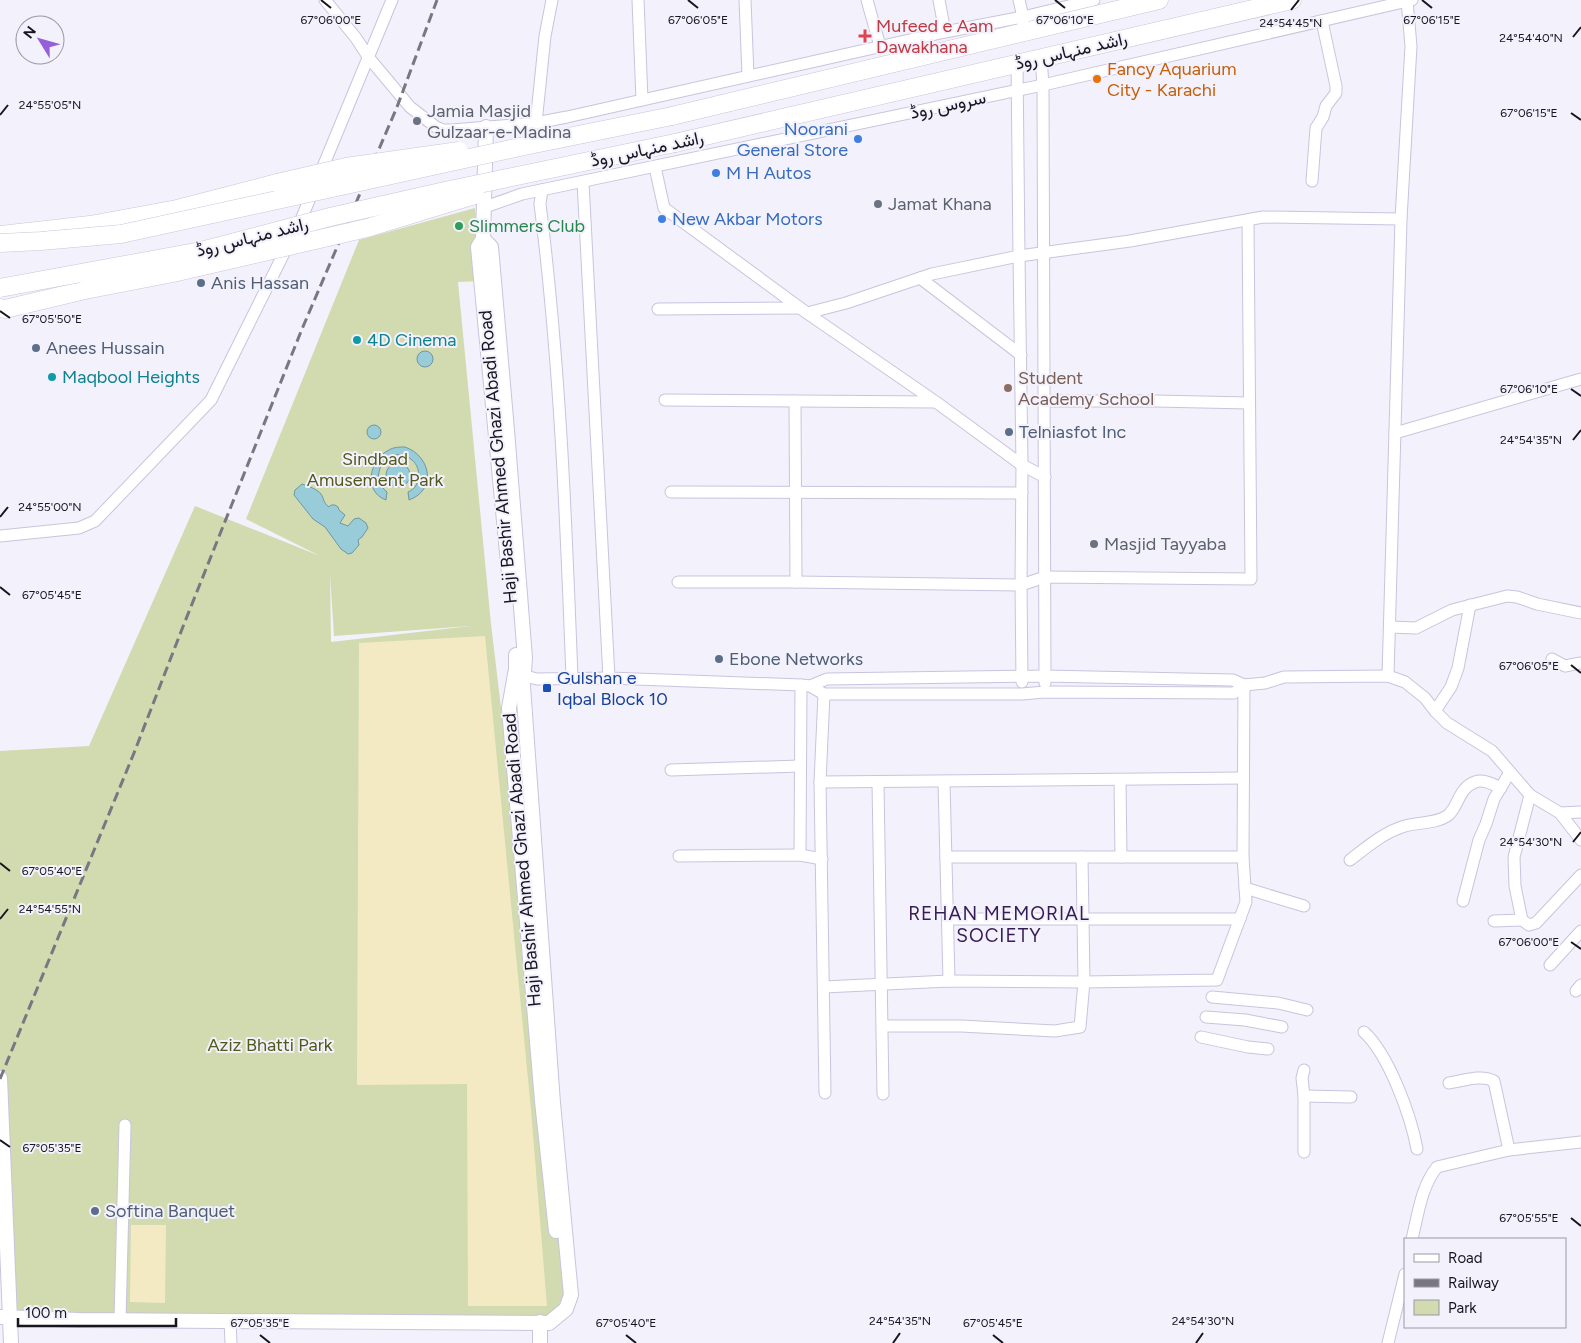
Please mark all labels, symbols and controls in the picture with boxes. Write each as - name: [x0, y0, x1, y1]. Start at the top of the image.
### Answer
- text: 67°06'00"E: [301, 13, 361, 27]
- text: 67°06'05"E: [668, 13, 728, 27]
- text: 67°06'10"E: [1036, 13, 1094, 27]
- text: 67°06'15"E: [1403, 13, 1461, 27]
- north arrow: [15, 15, 65, 65]
- place label: Mufeed e Aam Dawakhana: [876, 15, 993, 58]
- text: 24°54'45"N: [1260, 16, 1322, 30]
- text: N: [20, 23, 40, 42]
- street label: راشد منہاس روڈ: [1013, 27, 1129, 75]
- marker: Mufeed e Aam Dawakhana: [858, 29, 872, 43]
- text: 24°54'40"N: [1499, 31, 1563, 45]
- place label: Fancy Aquarium City - Karachi: [1107, 58, 1237, 101]
- marker: Fancy Aquarium City - Karachi: [1091, 73, 1103, 85]
- street label: سروس روڈ: [908, 86, 988, 124]
- text: 24°55'05"N: [19, 98, 81, 112]
- place label: Jamia Masjid Gulzaar-e-Madina: [427, 100, 571, 143]
- text: 67°06'15"E: [1500, 106, 1558, 120]
- marker: Jamia Masjid Gulzaar-e-Madina: [411, 115, 423, 127]
- place label: Noorani General Store: [737, 118, 848, 161]
- street label: راشد منہاس روڈ: [589, 126, 705, 172]
- marker: Noorani General Store: [852, 133, 864, 145]
- place label: M H Autos: [726, 162, 811, 184]
- marker: M H Autos: [710, 167, 722, 179]
- place label: Jamat Khana: [888, 193, 992, 215]
- marker: Jamat Khana: [872, 198, 884, 210]
- place label: New Akbar Motors: [672, 208, 823, 230]
- street label: راشد منہاس روڈ: [194, 212, 310, 262]
- marker: New Akbar Motors: [656, 213, 668, 225]
- place label: Slimmers Club: [469, 215, 585, 237]
- marker: Slimmers Club: [453, 220, 465, 232]
- place label: Anis Hassan: [211, 272, 309, 294]
- marker: Anis Hassan: [195, 277, 207, 289]
- street label: Haji Bashir Ahmed Ghazi Abadi Road: [474, 309, 522, 605]
- text: 67°05'50"E: [22, 312, 82, 326]
- place label: 4D Cinema: [367, 329, 457, 351]
- marker: 4D Cinema: [351, 334, 363, 346]
- place label: Anees Hussain: [46, 337, 164, 359]
- marker: Anees Hussain: [30, 342, 42, 354]
- place label: Maqbool Heights: [62, 366, 200, 388]
- place label: Student Academy School: [1018, 367, 1154, 410]
- marker: Maqbool Heights: [46, 371, 58, 383]
- marker: Student Academy School: [1002, 382, 1014, 394]
- text: 67°06'10"E: [1500, 382, 1558, 396]
- place label: Telniasfot Inc: [1019, 421, 1127, 443]
- marker: Telniasfot Inc: [1003, 426, 1015, 438]
- text: 24°54'35"N: [1500, 433, 1562, 447]
- park label: Sindbad Amusement Park: [307, 448, 443, 491]
- text: 24°55'00"N: [18, 500, 82, 514]
- place label: Masjid Tayyaba: [1104, 533, 1226, 555]
- marker: Masjid Tayyaba: [1088, 538, 1100, 550]
- text: 67°05'45"E: [22, 588, 82, 602]
- place label: Ebone Networks: [729, 648, 863, 670]
- marker: Ebone Networks: [713, 653, 725, 665]
- text: 67°06'05"E: [1499, 659, 1559, 673]
- place label: Gulshan e Iqbal Block 10: [557, 667, 668, 710]
- marker: Gulshan e Iqbal Block 10: [541, 682, 553, 694]
- street label: Haji Bashir Ahmed Ghazi Abadi Road: [498, 712, 546, 1008]
- text: 24°54'30"N: [1500, 835, 1562, 849]
- text: 67°05'40"E: [22, 864, 82, 878]
- text: 24°54'55"N: [19, 902, 81, 916]
- district label: REHAN MEMORIAL SOCIETY: [908, 902, 1090, 947]
- text: 67°06'00"E: [1499, 935, 1559, 949]
- park label: Aziz Bhatti Park: [207, 1034, 333, 1056]
- text: 67°05'35"E: [22, 1141, 82, 1155]
- place label: Softina Banquet: [105, 1200, 235, 1222]
- marker: Softina Banquet: [89, 1205, 101, 1217]
- text: 67°05'55"E: [1499, 1211, 1559, 1225]
- legend: [1404, 1238, 1566, 1328]
- text: Road: [1448, 1249, 1483, 1267]
- text: Railway: [1448, 1274, 1499, 1292]
- scale bar: [18, 1296, 175, 1328]
- text: Park: [1448, 1299, 1477, 1317]
- text: 100 m: [25, 1304, 67, 1322]
- text: 24°54'35"N: [869, 1314, 931, 1328]
- text: 24°54'30"N: [1172, 1314, 1234, 1328]
- text: 67°05'35"E: [230, 1316, 290, 1330]
- text: 67°05'40"E: [596, 1316, 656, 1330]
- text: 67°05'45"E: [963, 1316, 1023, 1330]

